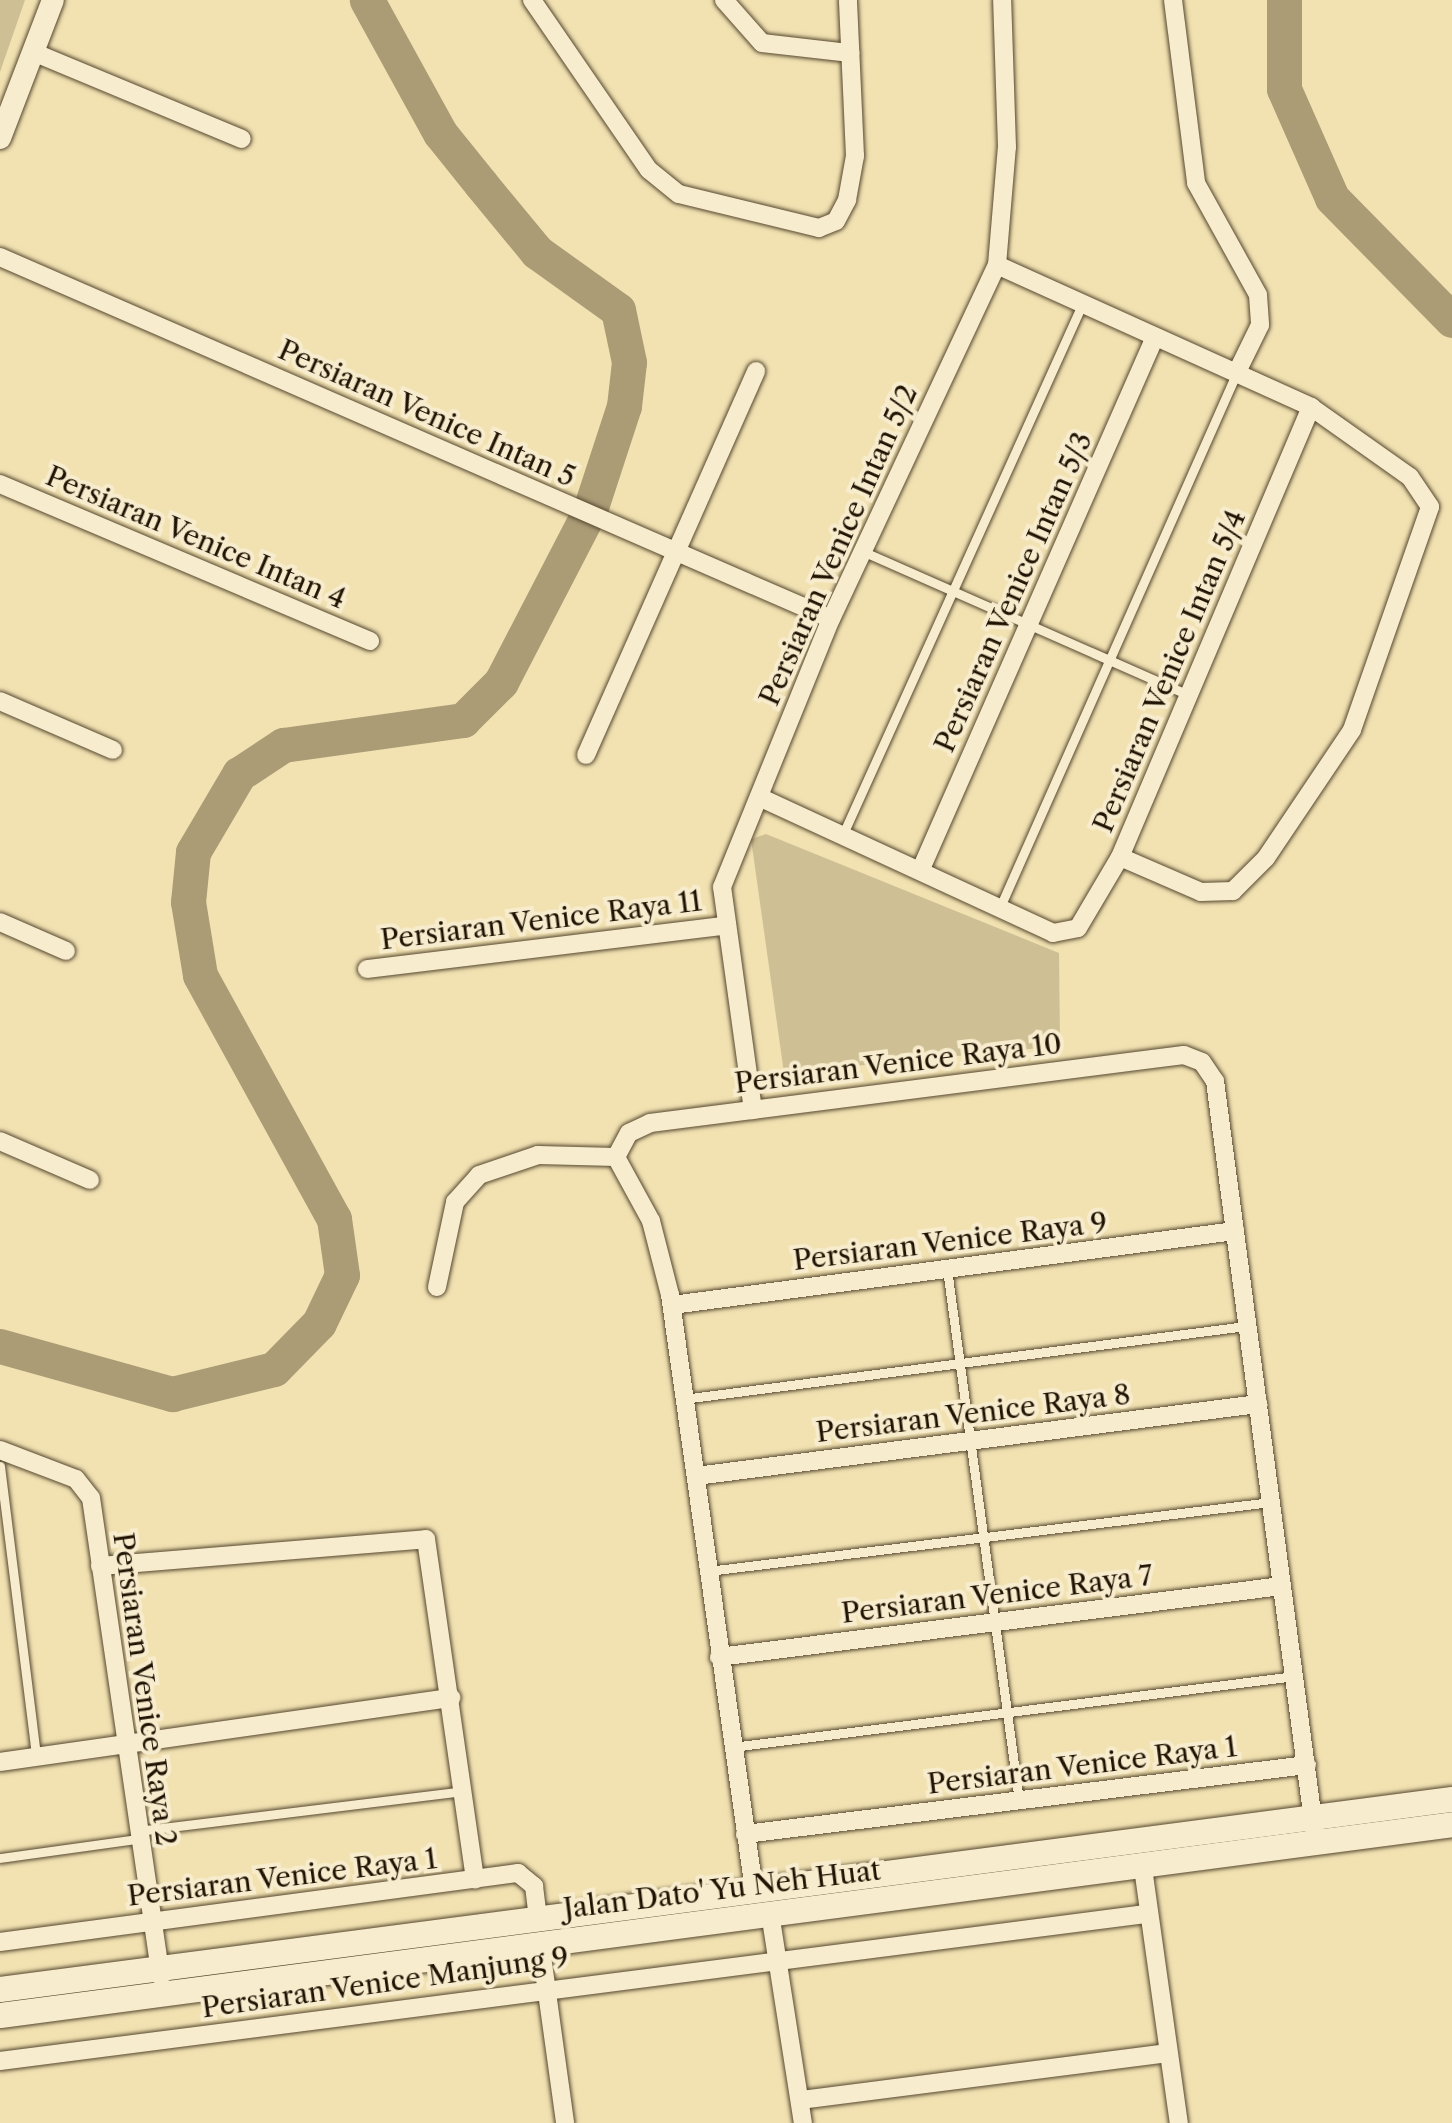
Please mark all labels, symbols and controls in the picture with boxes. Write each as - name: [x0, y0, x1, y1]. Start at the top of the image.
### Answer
- street label: Persiaran Venice Intan 5: [273, 332, 581, 494]
- street label: Persiaran Venice Intan 5/2: [752, 379, 924, 711]
- street label: Persiaran Venice Intan 5/3: [927, 426, 1099, 758]
- street label: Persiaran Venice Intan 4: [41, 458, 351, 616]
- street label: Persiaran Venice Intan 5/4: [1086, 504, 1252, 838]
- street label: Persiaran Venice Raya 11: [378, 884, 704, 956]
- street label: Persiaran Venice Raya 10: [732, 1026, 1064, 1100]
- street label: Persiaran Venice Raya 9: [790, 1205, 1110, 1277]
- street label: Persiaran Venice Raya 8: [813, 1377, 1133, 1449]
- street label: Persiaran Venice Raya 2: [106, 1530, 184, 1848]
- street label: Persiaran Venice Raya 7: [839, 1558, 1155, 1630]
- street label: Persiaran Venice Raya 1: [925, 1729, 1239, 1801]
- street label: Persiaran Venice Raya 1: [125, 1841, 439, 1913]
- street label: Jalan Dato' Yu Neh Huat: [561, 1853, 883, 1925]
- street label: Persiaran Venice Manjung 9: [199, 1940, 571, 2024]

